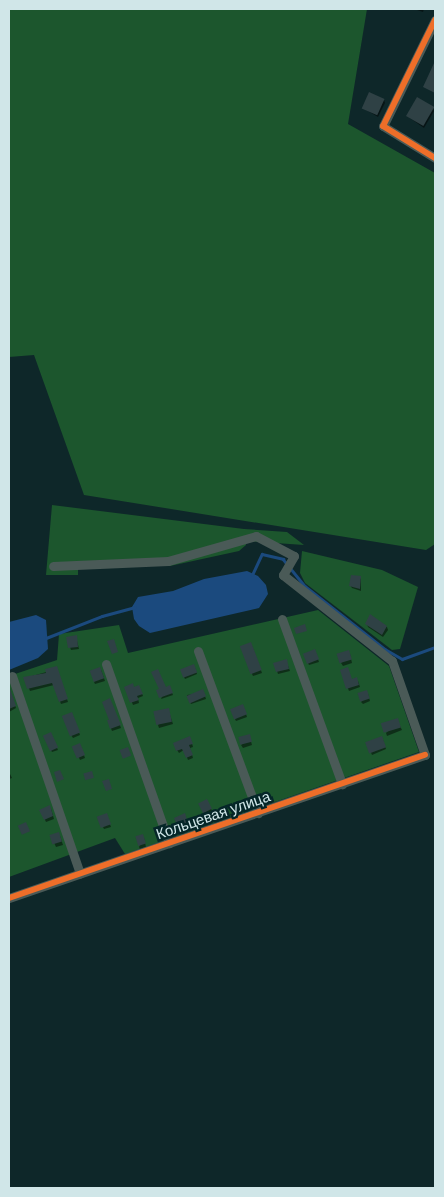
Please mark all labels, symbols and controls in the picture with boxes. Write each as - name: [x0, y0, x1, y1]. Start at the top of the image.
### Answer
- street label: Кольцевая улица: [153, 787, 273, 843]

